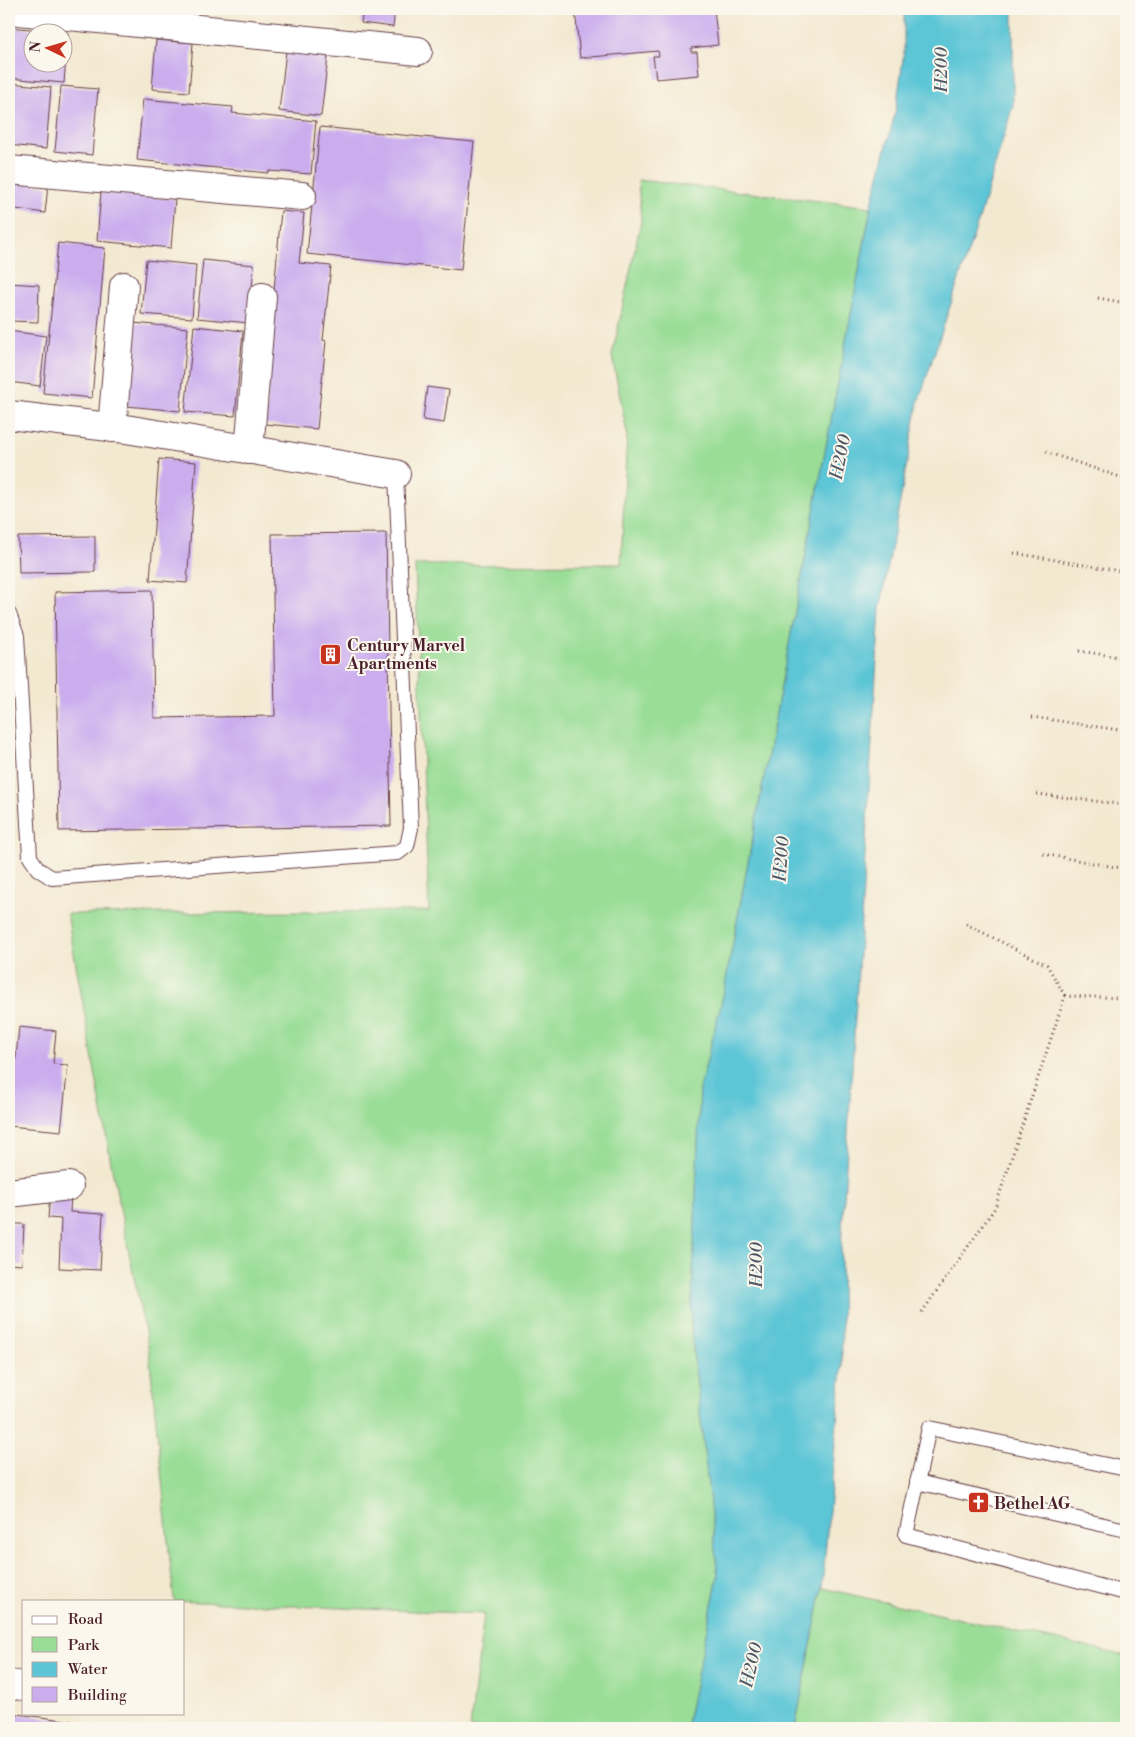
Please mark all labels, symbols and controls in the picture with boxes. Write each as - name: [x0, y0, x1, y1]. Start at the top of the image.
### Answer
- north arrow: [22, 22, 72, 72]
- text: N: [27, 41, 45, 53]
- water label: H200: [930, 47, 953, 94]
- water label: H200: [825, 432, 856, 483]
- place label: Century Marvel Apartments: [346, 636, 466, 674]
- building icon: Century Marvel Apartments: [319, 642, 343, 666]
- water label: H200: [768, 835, 795, 884]
- water label: H200: [745, 1242, 768, 1289]
- church icon: Bethel AG: [966, 1491, 990, 1515]
- place label: Bethel AG: [994, 1494, 1071, 1514]
- legend: [22, 1600, 185, 1714]
- text: Road: [68, 1610, 103, 1629]
- text: Park: [68, 1636, 100, 1655]
- water label: H200: [735, 1640, 768, 1691]
- text: Water: [67, 1660, 108, 1679]
- text: Building: [67, 1686, 127, 1705]

